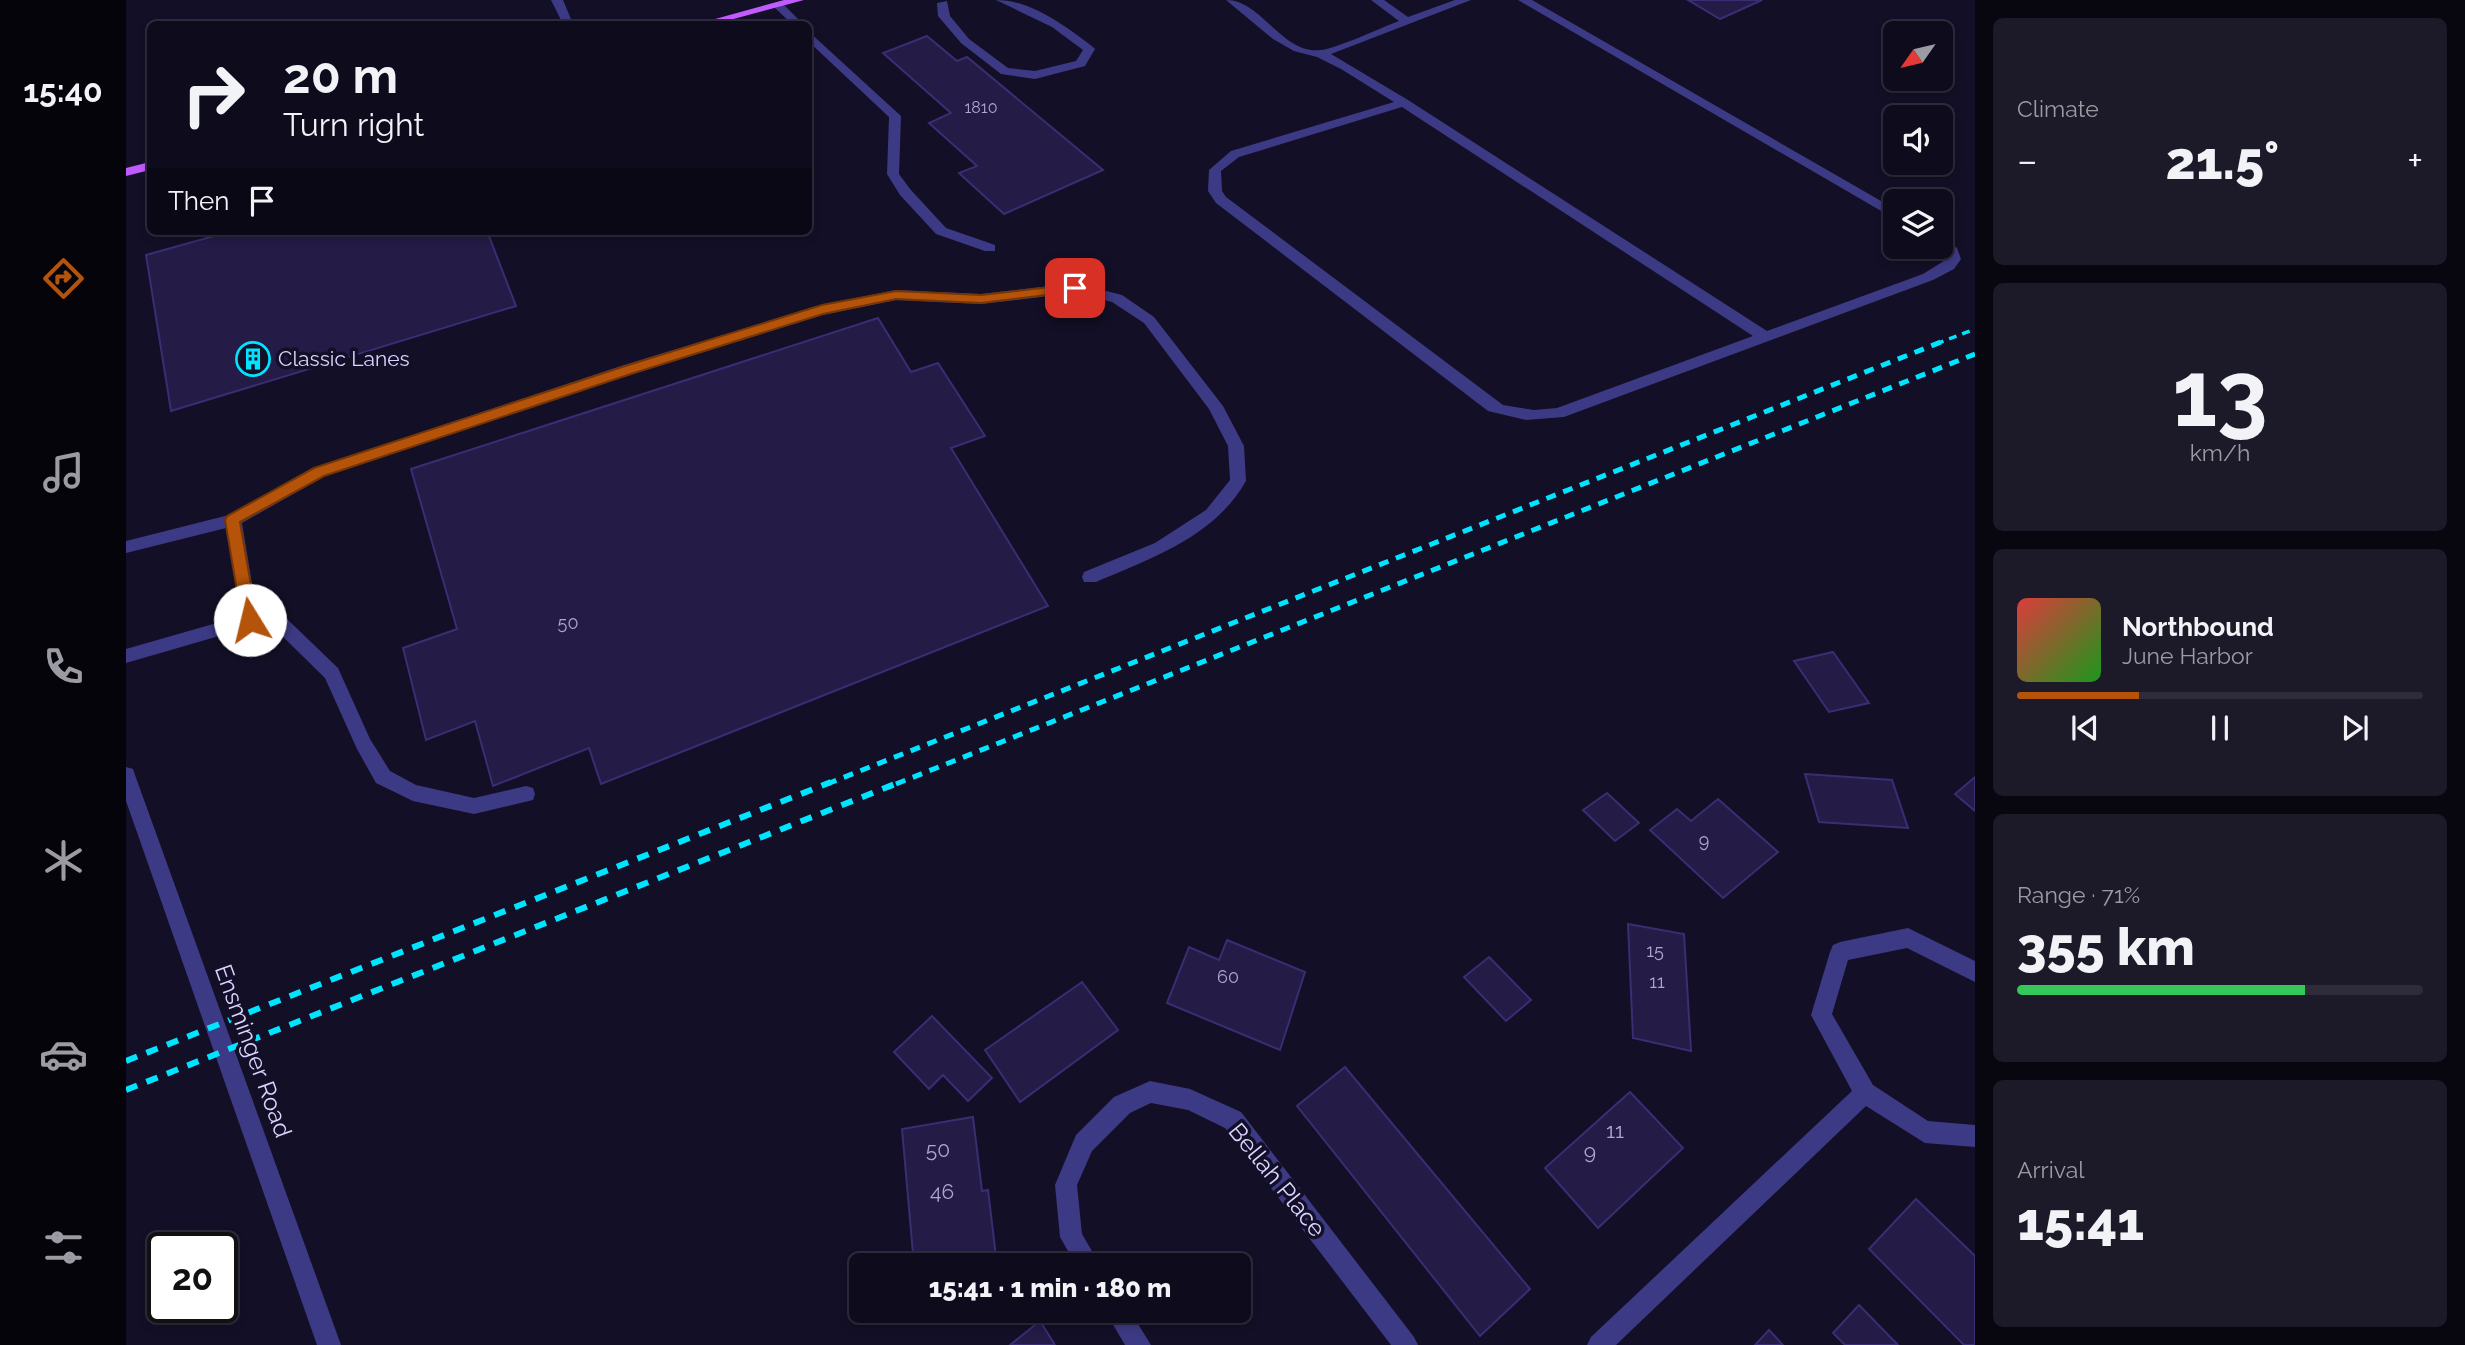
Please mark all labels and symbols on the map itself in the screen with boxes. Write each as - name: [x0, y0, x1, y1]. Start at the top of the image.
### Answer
- north arrow: [1883, 21, 1953, 91]
- house number: 1810: [965, 98, 997, 117]
- pin: [1045, 258, 1105, 318]
- building icon: Classic Lanes: [234, 340, 272, 378]
- place label: Classic Lanes: [278, 346, 410, 371]
- position arrow: [213, 583, 287, 657]
- house number: 50: [558, 612, 578, 633]
- house number: 9: [1699, 830, 1709, 851]
- house number: 15: [1646, 940, 1664, 961]
- street label: Ensminger Road: [209, 960, 298, 1141]
- house number: 60: [1217, 966, 1239, 987]
- house number: 11: [1649, 971, 1665, 992]
- street label: Bellah Place: [1223, 1117, 1332, 1242]
- house number: 11: [1606, 1118, 1624, 1143]
- house number: 50: [926, 1137, 950, 1162]
- house number: 9: [1584, 1139, 1596, 1164]
- house number: 46: [930, 1179, 954, 1204]
- speed limit sign: 20: [147, 1232, 238, 1323]

